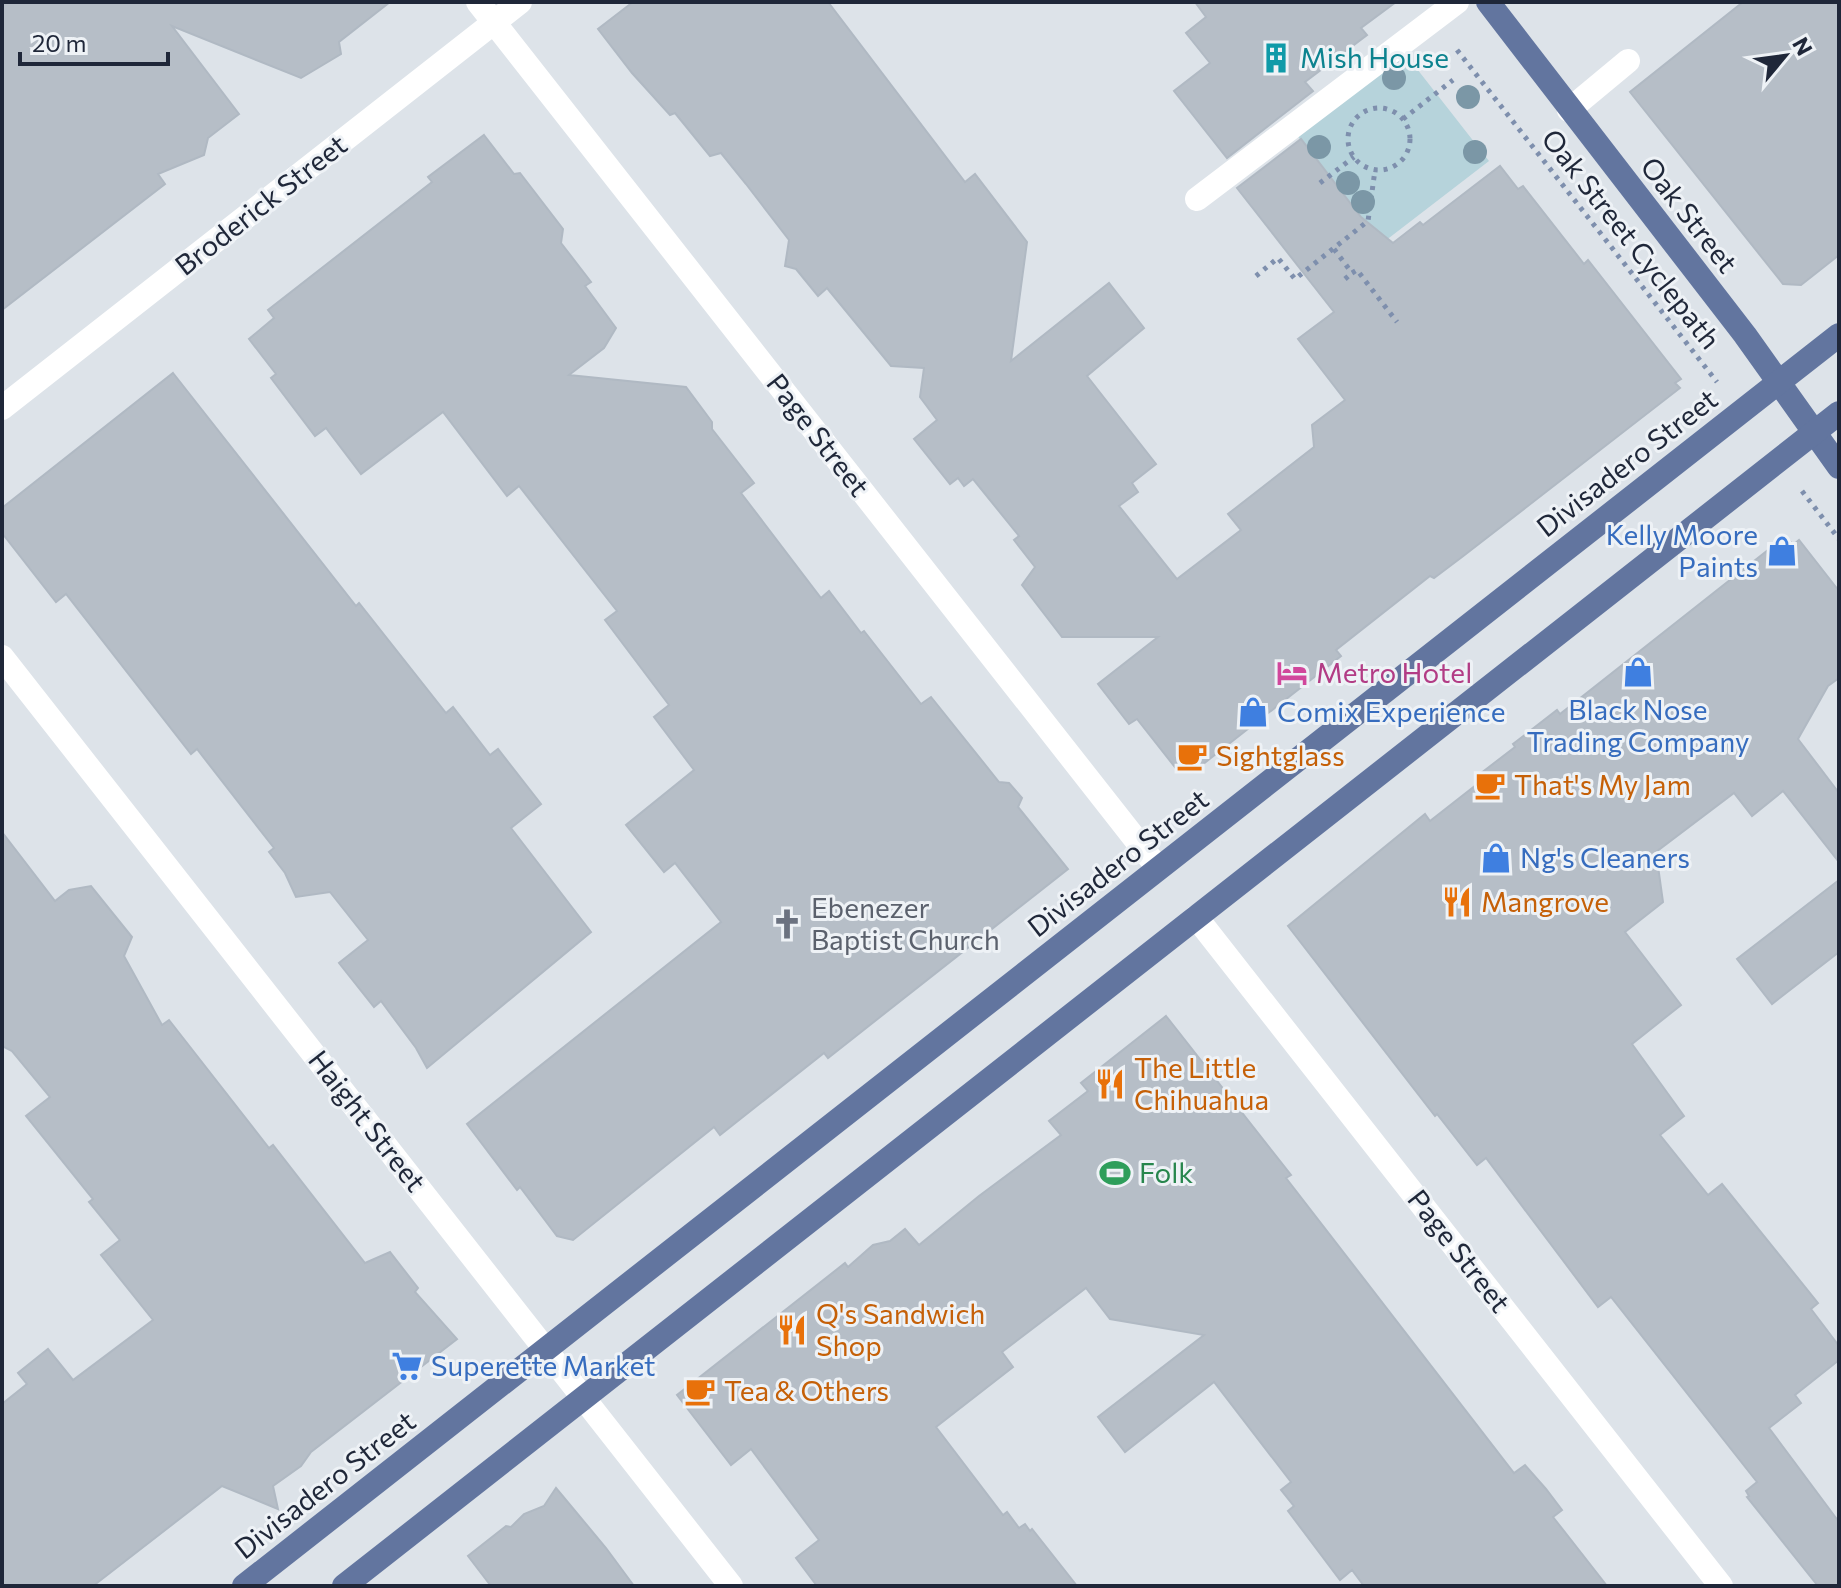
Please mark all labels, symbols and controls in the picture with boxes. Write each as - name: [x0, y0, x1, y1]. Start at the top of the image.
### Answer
- scale bar: [20, 16, 168, 66]
- north arrow: [1745, 16, 1825, 96]
- text: 20 m: [32, 28, 86, 57]
- text: N: [1787, 32, 1819, 60]
- place label: Mish House: [1300, 40, 1449, 74]
- building icon: Mish House: [1259, 41, 1293, 75]
- street label: Oak Street Cyclepath: [1535, 122, 1728, 355]
- street label: Broderick Street: [168, 127, 353, 282]
- street label: Oak Street: [1634, 150, 1745, 279]
- street label: Page Street: [760, 366, 877, 503]
- street label: Divisadero Street: [1529, 381, 1723, 543]
- place label: Kelly Moore Paints: [1606, 517, 1758, 583]
- shop icon: Kelly Moore Paints: [1765, 534, 1799, 568]
- place label: Metro Hotel: [1316, 655, 1472, 689]
- shop icon: Black Nose Trading Company: [1621, 655, 1655, 689]
- hotel icon: Metro Hotel: [1275, 656, 1309, 690]
- place label: Black Nose Trading Company: [1527, 692, 1749, 758]
- place label: Comix Experience: [1277, 694, 1505, 728]
- shop icon: Comix Experience: [1236, 695, 1270, 729]
- place label: Sightglass: [1216, 738, 1345, 772]
- cafe icon: Sightglass: [1175, 739, 1209, 773]
- place label: That's My Jam: [1514, 767, 1691, 801]
- cafe icon: That's My Jam: [1473, 768, 1507, 802]
- street label: Divisadero Street: [1020, 781, 1214, 943]
- place label: Ng's Cleaners: [1520, 840, 1690, 874]
- shop icon: Ng's Cleaners: [1479, 841, 1513, 875]
- place label: Mangrove: [1481, 884, 1609, 918]
- restaurant icon: Mangrove: [1440, 885, 1474, 919]
- place label: Ebenezer Baptist Church: [811, 890, 1000, 956]
- church icon: Ebenezer Baptist Church: [770, 907, 804, 941]
- street label: Haight Street: [302, 1043, 434, 1198]
- place label: The Little Chihuahua: [1134, 1050, 1269, 1116]
- restaurant icon: The Little Chihuahua: [1093, 1067, 1127, 1101]
- place label: Folk: [1139, 1155, 1193, 1189]
- sports icon: Folk: [1098, 1156, 1132, 1190]
- street label: Page Street: [1401, 1182, 1518, 1319]
- place label: Q's Sandwich Shop: [816, 1296, 985, 1362]
- restaurant icon: Q's Sandwich Shop: [775, 1313, 809, 1347]
- place label: Superette Market: [431, 1348, 656, 1382]
- supermarket icon: Superette Market: [390, 1349, 424, 1383]
- place label: Tea & Others: [724, 1373, 889, 1407]
- cafe icon: Tea & Others: [683, 1374, 717, 1408]
- street label: Divisadero Street: [227, 1403, 421, 1565]

